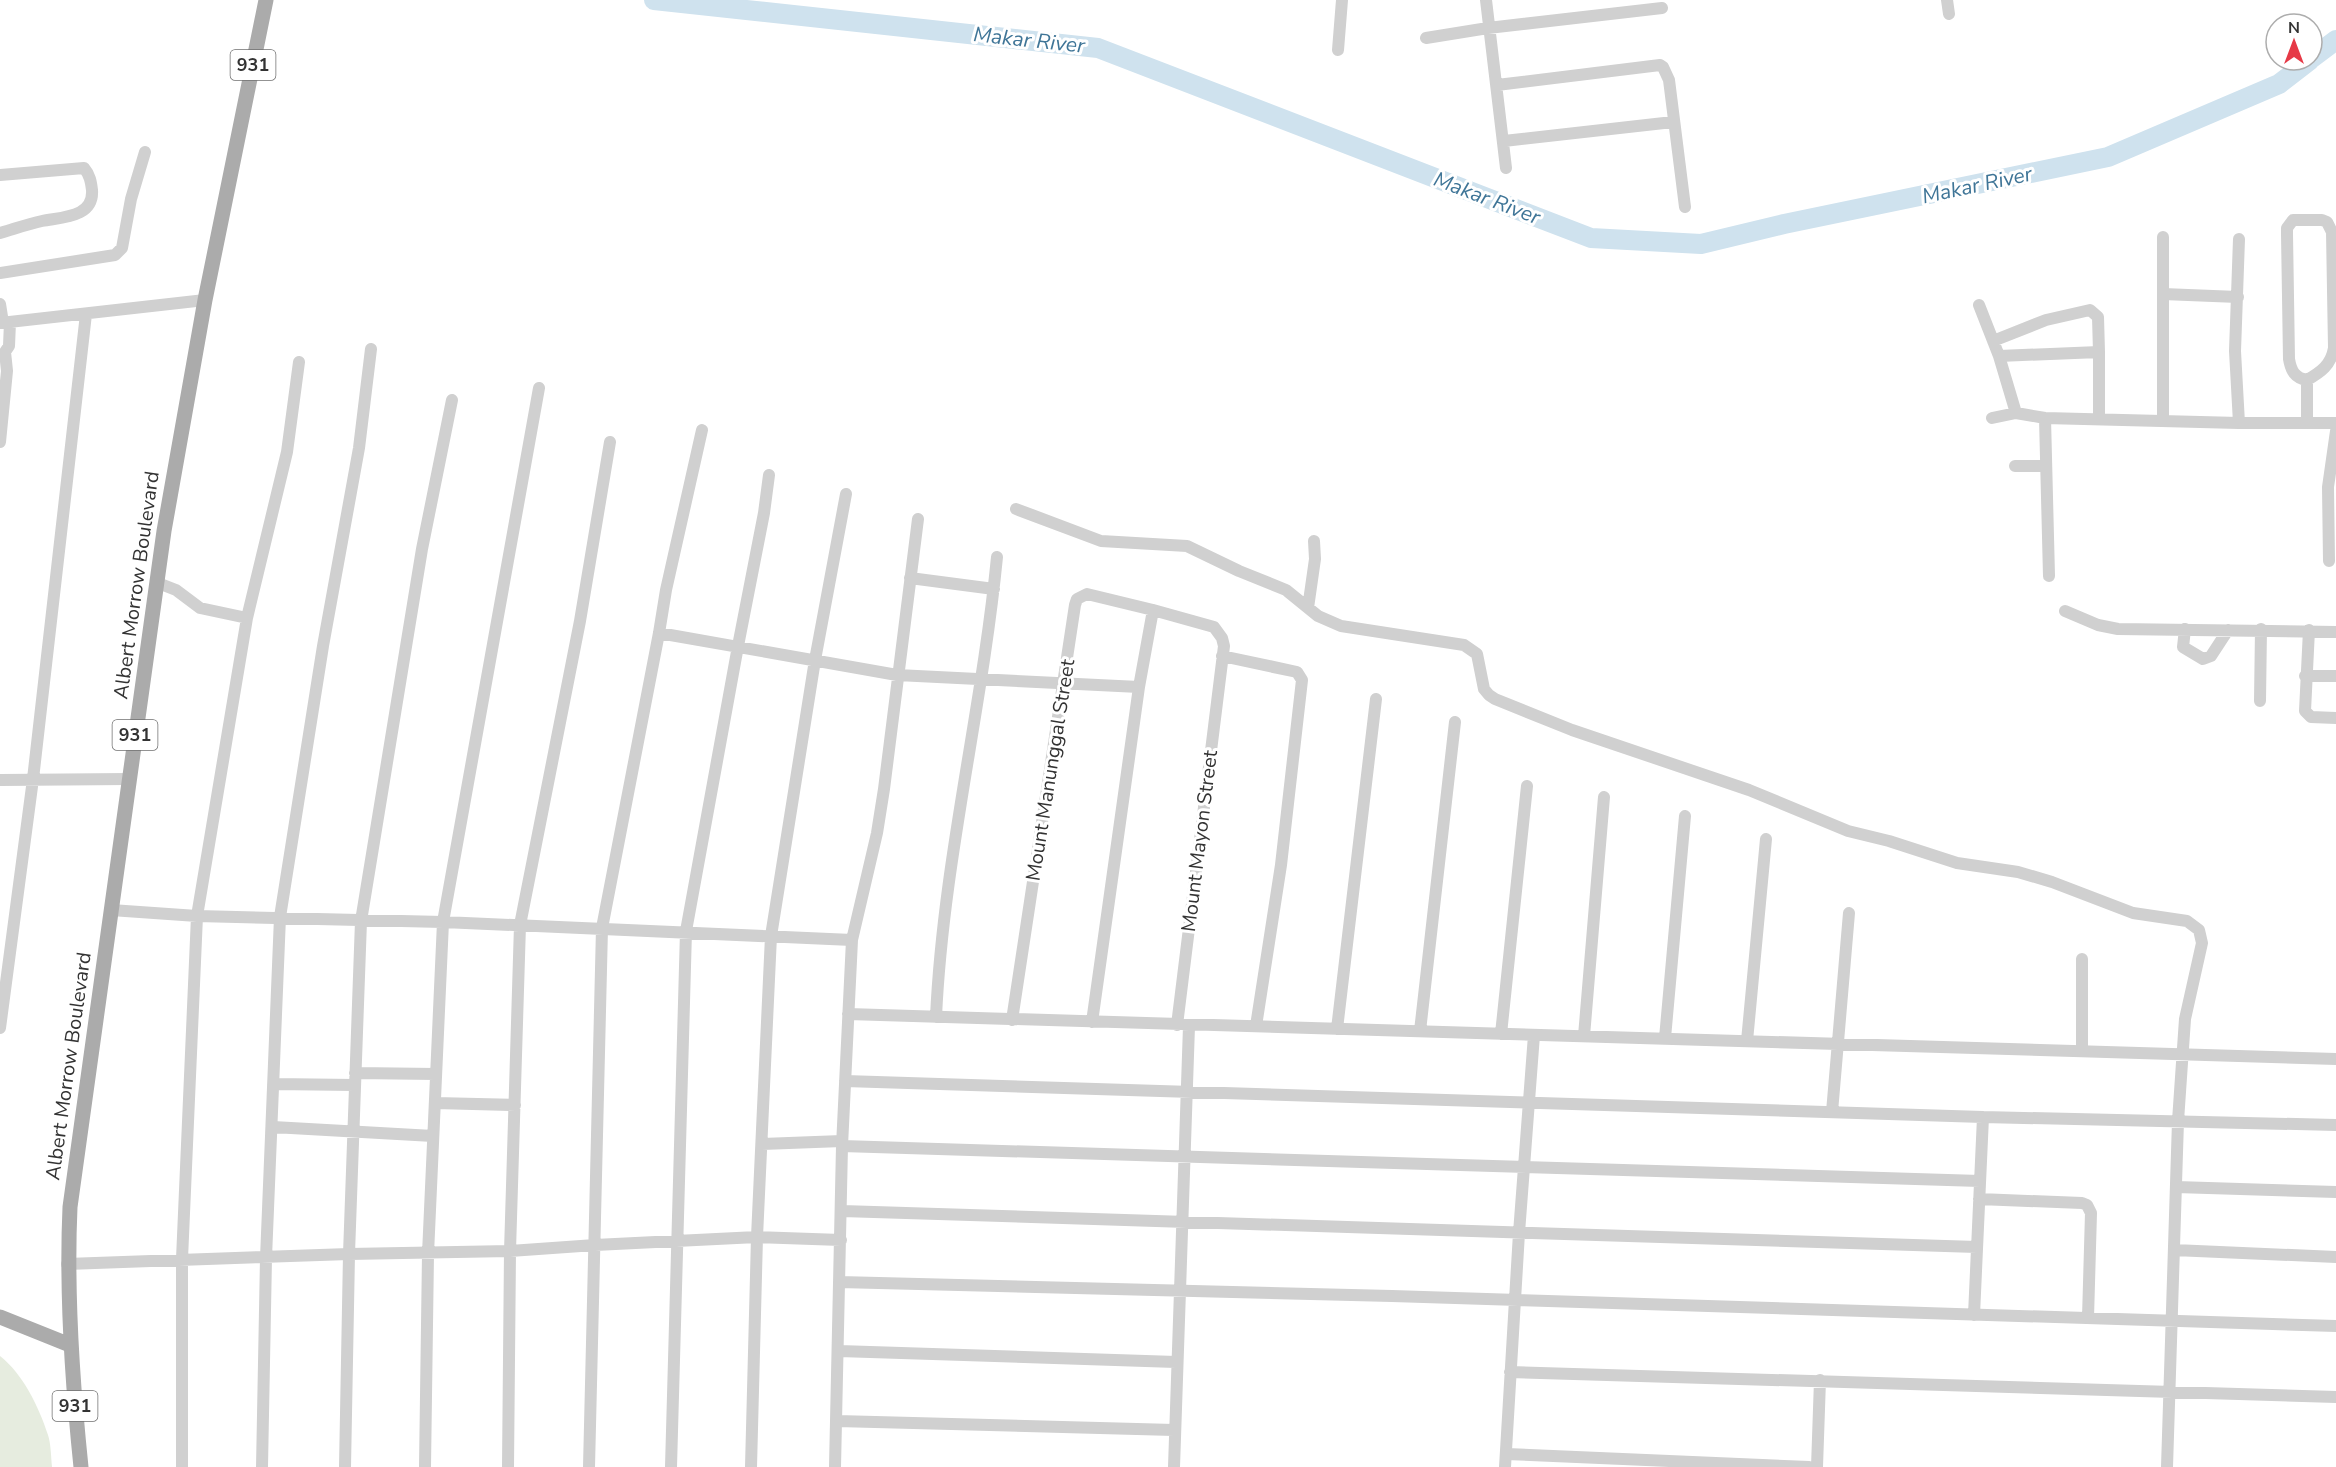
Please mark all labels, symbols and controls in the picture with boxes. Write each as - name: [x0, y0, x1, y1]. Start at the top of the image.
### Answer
- north arrow: [2264, 12, 2324, 72]
- text: N: [2288, 17, 2300, 39]
- water label: Makar River: [972, 20, 1087, 60]
- road number: 931: [230, 50, 276, 80]
- water label: Makar River: [1919, 160, 2035, 210]
- water label: Makar River: [1430, 165, 1545, 231]
- street label: Albert Morrow Boulevard: [107, 470, 166, 701]
- street label: Mount Manunggal Street: [1020, 656, 1082, 883]
- road number: 931: [112, 720, 158, 750]
- street label: Mount Mayon Street: [1175, 748, 1224, 933]
- street label: Albert Morrow Boulevard: [39, 951, 98, 1182]
- road number: 931: [52, 1391, 98, 1421]

